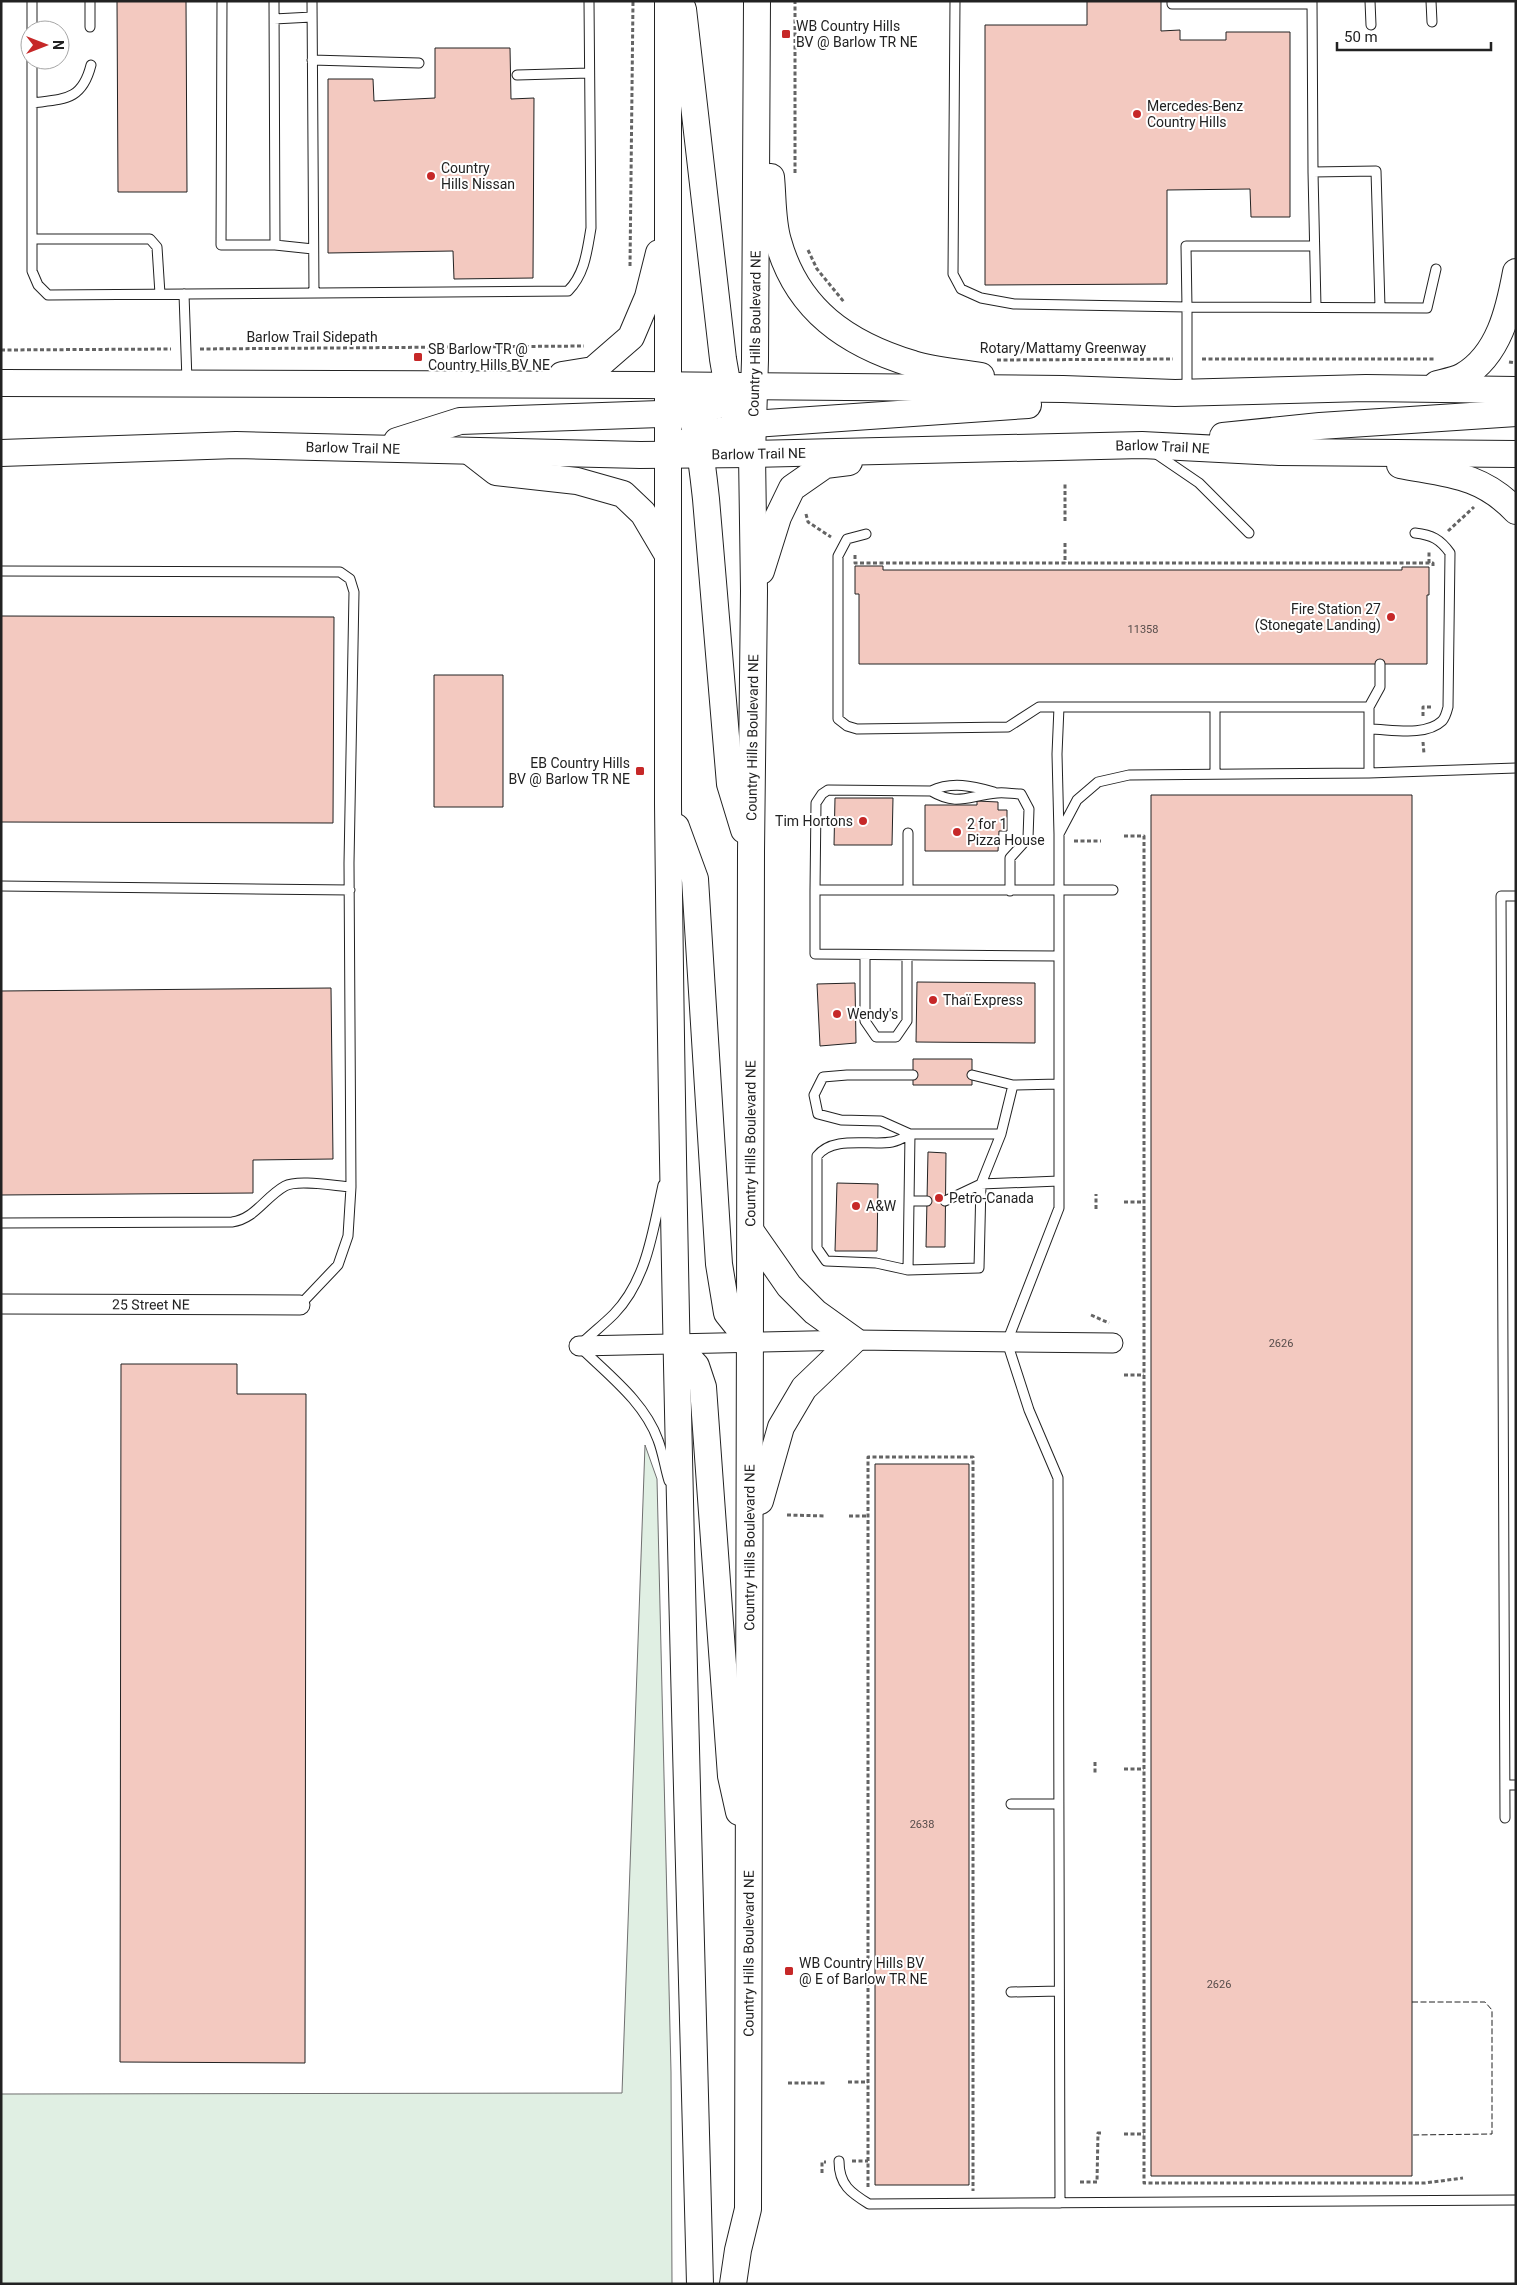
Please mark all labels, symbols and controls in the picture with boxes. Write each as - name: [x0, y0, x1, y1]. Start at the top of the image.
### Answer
- place label: WB Country Hills BV @ Barlow TR NE: [796, 18, 918, 50]
- north arrow: [20, 20, 70, 70]
- scale bar: [1337, 20, 1491, 52]
- marker: WB Country Hills BV @ Barlow TR NE: [780, 28, 792, 40]
- text: 50 m: [1344, 28, 1378, 46]
- text: N: [50, 40, 66, 50]
- place label: Mercedes-Benz Country Hills: [1147, 98, 1243, 130]
- marker: Mercedes-Benz Country Hills: [1131, 108, 1143, 120]
- place label: Country Hills Nissan: [441, 160, 515, 192]
- marker: Country Hills Nissan: [425, 170, 437, 182]
- street label: Country Hills Boulevard NE: [745, 250, 764, 417]
- street label: Barlow Trail Sidepath: [246, 329, 378, 345]
- street label: Rotary/Mattamy Greenway: [980, 340, 1147, 356]
- place label: SB Barlow TR @ Country Hills BV NE: [428, 341, 550, 373]
- marker: SB Barlow TR @ Country Hills BV NE: [412, 351, 424, 363]
- street label: Barlow Trail NE: [1115, 437, 1210, 456]
- street label: Barlow Trail NE: [305, 439, 400, 457]
- street label: Barlow Trail NE: [711, 445, 806, 462]
- place label: Fire Station 27 (Stonegate Landing): [1255, 601, 1381, 634]
- marker: Fire Station 27 (Stonegate Landing): [1385, 611, 1397, 623]
- house number: 11358: [1128, 623, 1158, 636]
- street label: Country Hills Boulevard NE: [743, 654, 761, 821]
- place label: EB Country Hills BV @ Barlow TR NE: [508, 755, 630, 787]
- marker: EB Country Hills BV @ Barlow TR NE: [634, 765, 646, 777]
- place label: Tim Hortons: [775, 813, 853, 829]
- marker: Tim Hortons: [857, 815, 869, 827]
- place label: 2 for 1 Pizza House: [967, 816, 1045, 848]
- marker: 2 for 1 Pizza House: [951, 826, 963, 838]
- place label: Thaï Express: [943, 992, 1023, 1008]
- marker: Thaï Express: [927, 994, 939, 1006]
- place label: Wendy's: [847, 1006, 898, 1022]
- marker: Wendy's: [831, 1008, 843, 1020]
- street label: Country Hills Boulevard NE: [742, 1060, 759, 1227]
- place label: Petro-Canada: [949, 1190, 1034, 1206]
- marker: Petro-Canada: [933, 1192, 945, 1204]
- place label: A&W: [866, 1198, 897, 1214]
- marker: A&W: [850, 1200, 862, 1212]
- street label: 25 Street NE: [112, 1296, 190, 1313]
- house number: 2626: [1269, 1337, 1293, 1350]
- street label: Country Hills Boulevard NE: [741, 1464, 758, 1631]
- house number: 2638: [910, 1818, 934, 1831]
- street label: Country Hills Boulevard NE: [740, 1870, 757, 2037]
- place label: WB Country Hills BV @ E of Barlow TR NE: [799, 1955, 927, 1987]
- marker: WB Country Hills BV @ E of Barlow TR NE: [783, 1965, 795, 1977]
- house number: 2626: [1207, 1978, 1231, 1991]

